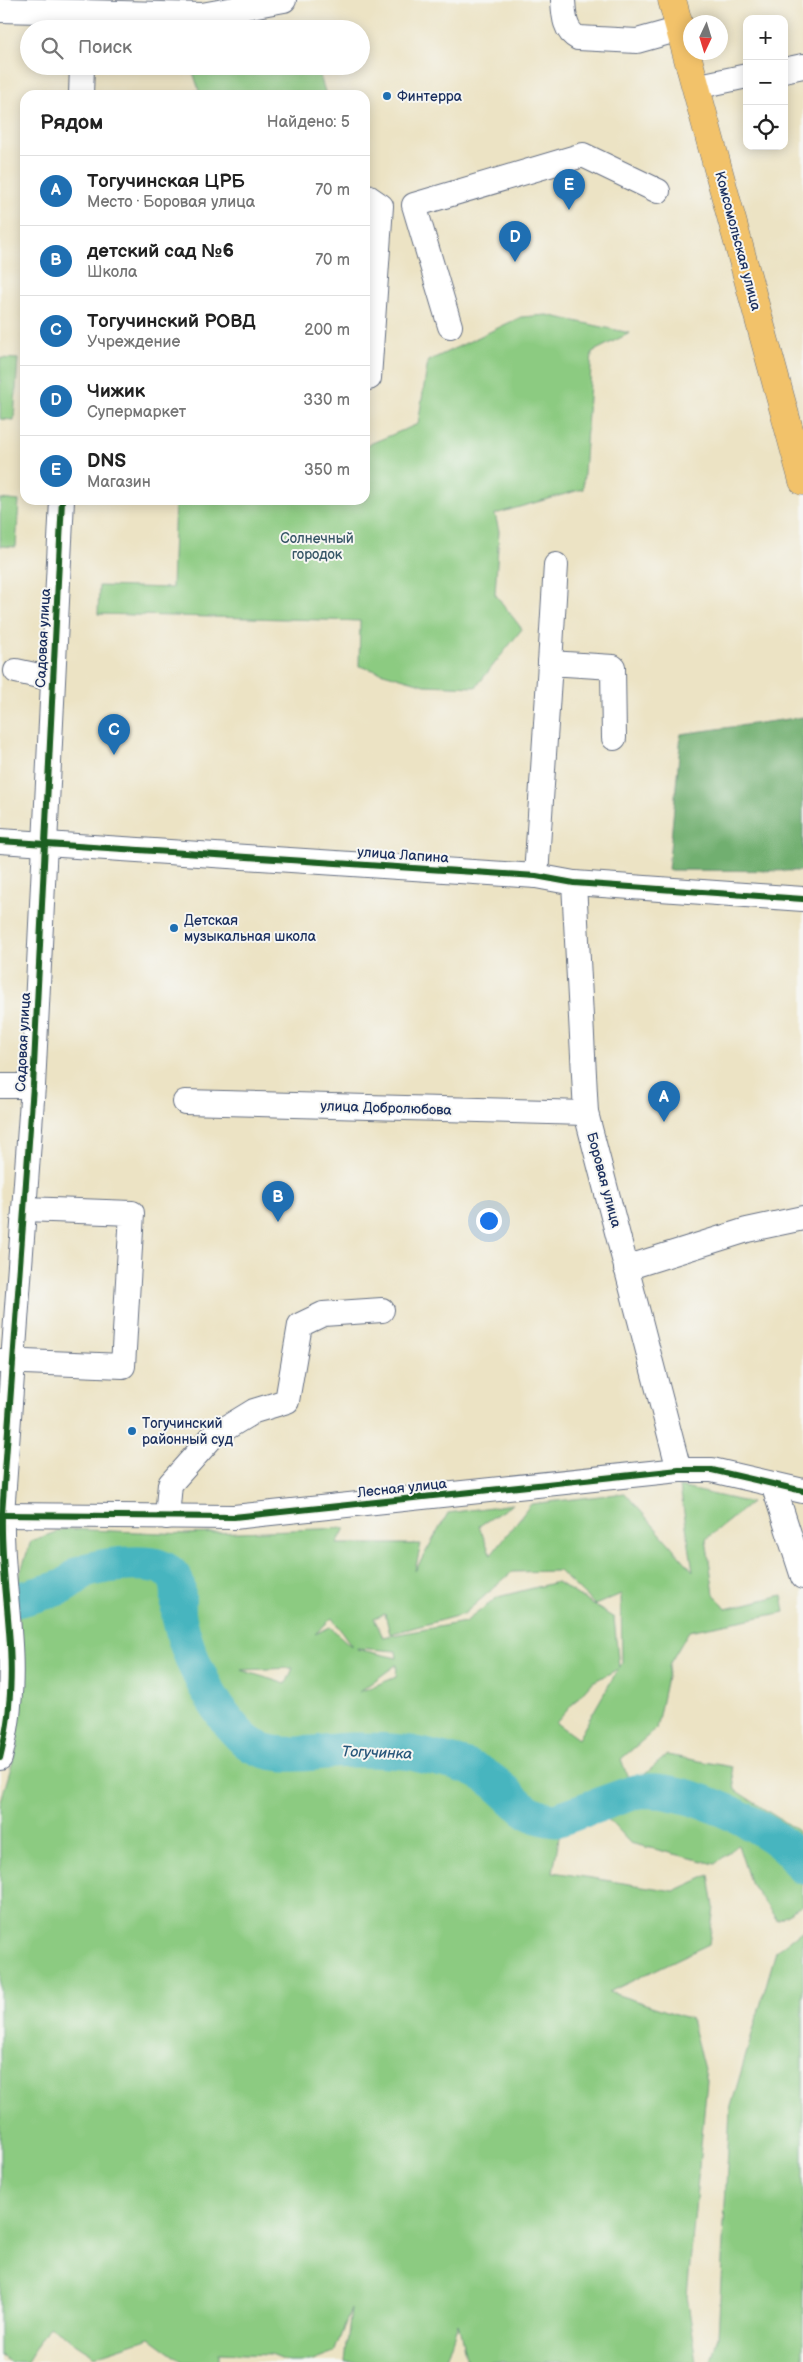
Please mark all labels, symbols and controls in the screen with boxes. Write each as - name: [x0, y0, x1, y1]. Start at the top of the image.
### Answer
- north arrow: [683, 15, 728, 60]
- map controls: [743, 15, 788, 150]
- button: +: [743, 15, 788, 60]
- search box: [20, 20, 370, 75]
- icon: search: [38, 34, 66, 62]
- text: Поиск: [78, 36, 132, 59]
- button: −: [743, 60, 788, 105]
- place label: Финтерра: [397, 88, 463, 105]
- marker: Финтерра: [381, 90, 393, 102]
- button: locate: [743, 105, 788, 150]
- text: Рядом: [40, 110, 103, 135]
- text: Найдено: 5: [267, 113, 350, 132]
- pin: E: [553, 169, 585, 210]
- street label: Комсомольская улица: [711, 169, 765, 313]
- text: Тогучинская ЦРБ: [87, 170, 245, 193]
- text: A: [51, 181, 61, 200]
- text: 70 m: [315, 181, 350, 200]
- text: Место · Боровая улица: [87, 193, 255, 212]
- pin: D: [499, 221, 531, 262]
- text: детский сад №6: [87, 240, 234, 263]
- text: B: [50, 251, 62, 270]
- text: 70 m: [315, 251, 350, 270]
- text: Школа: [87, 263, 137, 282]
- text: Тогучинский РОВД: [87, 310, 256, 333]
- text: C: [50, 321, 62, 340]
- text: 200 m: [304, 321, 350, 340]
- text: Учреждение: [87, 333, 180, 352]
- text: Чижик: [87, 380, 145, 403]
- text: D: [50, 391, 62, 410]
- text: 330 m: [303, 391, 350, 410]
- text: Супермаркет: [87, 403, 186, 422]
- text: DNS: [87, 450, 126, 473]
- text: E: [51, 461, 61, 480]
- text: 350 m: [304, 461, 350, 480]
- text: Магазин: [87, 473, 151, 492]
- park label: Солнечный городок: [280, 530, 354, 563]
- street label: Садовая улица: [32, 587, 54, 688]
- pin: C: [98, 714, 130, 755]
- street label: улица Лапина: [357, 843, 450, 867]
- place label: Детская музыкальная школа: [184, 912, 317, 945]
- marker: Детская музыкальная школа: [168, 922, 180, 934]
- street label: Садовая улица: [12, 991, 34, 1092]
- pin: A: [648, 1081, 680, 1122]
- street label: улица Добролюбова: [320, 1097, 453, 1119]
- street label: Боровая улица: [583, 1130, 625, 1230]
- pin: B: [262, 1181, 294, 1222]
- your location: [476, 1208, 502, 1234]
- place label: Тогучинский районный суд: [142, 1415, 233, 1448]
- marker: Тогучинский районный суд: [126, 1425, 138, 1437]
- street label: Лесная улица: [355, 1475, 448, 1501]
- water label: Тогучинка: [341, 1742, 413, 1764]

